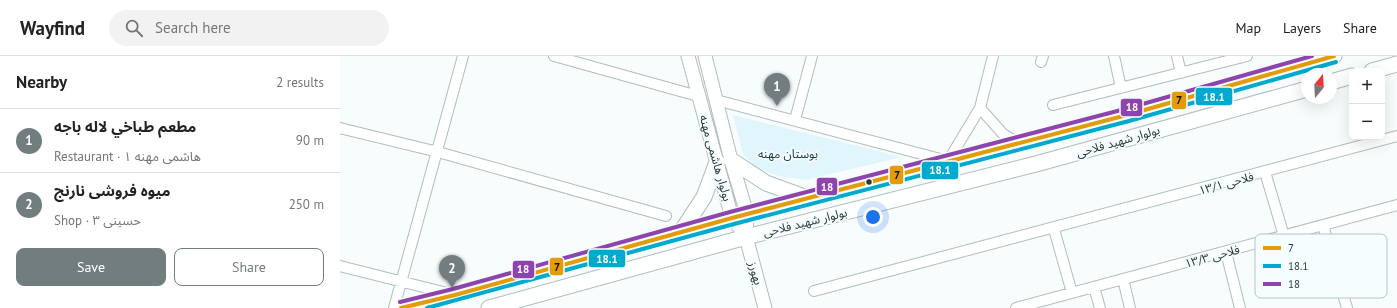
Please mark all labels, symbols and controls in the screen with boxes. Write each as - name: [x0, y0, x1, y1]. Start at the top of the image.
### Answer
- search box: [109, 10, 389, 46]
- text: Wayfind: [20, 16, 85, 40]
- icon: search: [123, 17, 145, 39]
- text: Search here: [155, 18, 231, 37]
- text: Map: [1235, 19, 1261, 37]
- text: Layers: [1283, 19, 1321, 37]
- text: Share: [1343, 19, 1377, 37]
- north arrow: [1301, 68, 1337, 104]
- map controls: [1349, 68, 1385, 140]
- button: +: [1349, 68, 1385, 104]
- text: Nearby: [16, 71, 67, 93]
- pin: 1: [764, 73, 790, 106]
- text: 2 results: [276, 74, 324, 91]
- line badge: 18.1: [1195, 87, 1233, 106]
- text: 18.1: [1203, 90, 1225, 104]
- line badge: 7: [1171, 91, 1187, 110]
- text: 7: [1176, 93, 1182, 107]
- line badge: 18: [1120, 98, 1143, 117]
- text: 18: [1126, 100, 1138, 114]
- button: −: [1349, 104, 1385, 140]
- street label: بولوار هاشمی مهنه: [696, 113, 736, 203]
- text: مطعم طباخي لاله باجه: [54, 117, 196, 136]
- street label: بولوار شهید فلاحی: [1075, 122, 1161, 160]
- text: 1: [25, 132, 33, 149]
- text: 90 m: [296, 132, 324, 149]
- park label: بوستان مهنه: [758, 146, 818, 161]
- text: Restaurant · هاشمی مهنه ۱: [54, 148, 201, 165]
- line badge: 18.1: [921, 161, 959, 180]
- text: 18.1: [929, 163, 951, 177]
- line badge: 7: [889, 165, 904, 185]
- text: 7: [894, 168, 900, 182]
- street label: فلاحی ۱۳/۱: [1197, 168, 1255, 198]
- line badge: 18: [816, 177, 838, 196]
- unlabelled marker: [864, 177, 874, 187]
- text: 18: [821, 180, 833, 194]
- text: میوه فروشی نارنج: [54, 181, 170, 200]
- text: 2: [25, 196, 33, 213]
- text: 250 m: [289, 196, 324, 213]
- street label: بولوار شهید فلاحی: [761, 204, 849, 240]
- your location: [863, 207, 883, 227]
- text: Shop · حسینی ۳: [54, 212, 141, 229]
- legend: [1255, 234, 1387, 298]
- street label: فلاحی ۱۳/۳: [1183, 241, 1241, 271]
- text: 7: [1288, 241, 1294, 255]
- button: Save: [16, 248, 166, 286]
- button: Share: [174, 248, 324, 286]
- line badge: 18.1: [588, 249, 626, 268]
- text: 18.1: [596, 252, 618, 266]
- pin: 2: [439, 255, 465, 288]
- line badge: 7: [549, 257, 564, 276]
- street label: بهورز: [745, 259, 766, 286]
- text: 18.1: [1288, 259, 1308, 273]
- line badge: 18: [512, 260, 535, 279]
- text: 7: [554, 260, 560, 274]
- text: 18: [517, 262, 529, 276]
- text: 18: [1288, 277, 1300, 291]

